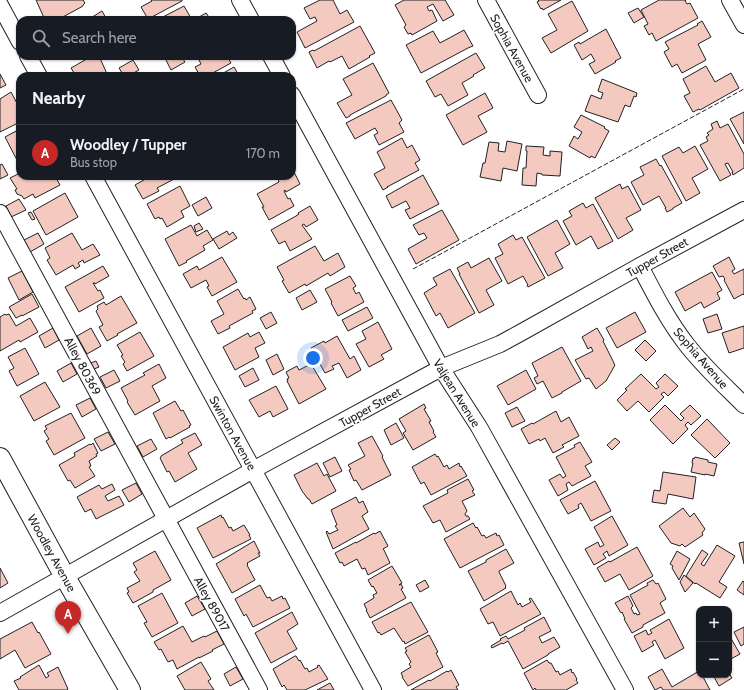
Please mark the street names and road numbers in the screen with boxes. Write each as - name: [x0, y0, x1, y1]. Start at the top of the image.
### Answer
- street label: Sophia Avenue: [487, 11, 537, 85]
- street label: Tupper Street: [623, 234, 691, 280]
- street label: Sophia Avenue: [670, 324, 732, 392]
- street label: Alley 80369: [61, 334, 105, 398]
- street label: Valjean Avenue: [430, 356, 484, 430]
- street label: Tupper Street: [336, 384, 404, 430]
- street label: Swinton Avenue: [206, 393, 260, 473]
- street label: Woodley Avenue: [24, 512, 80, 594]
- street label: Alley 89017: [191, 574, 233, 634]

